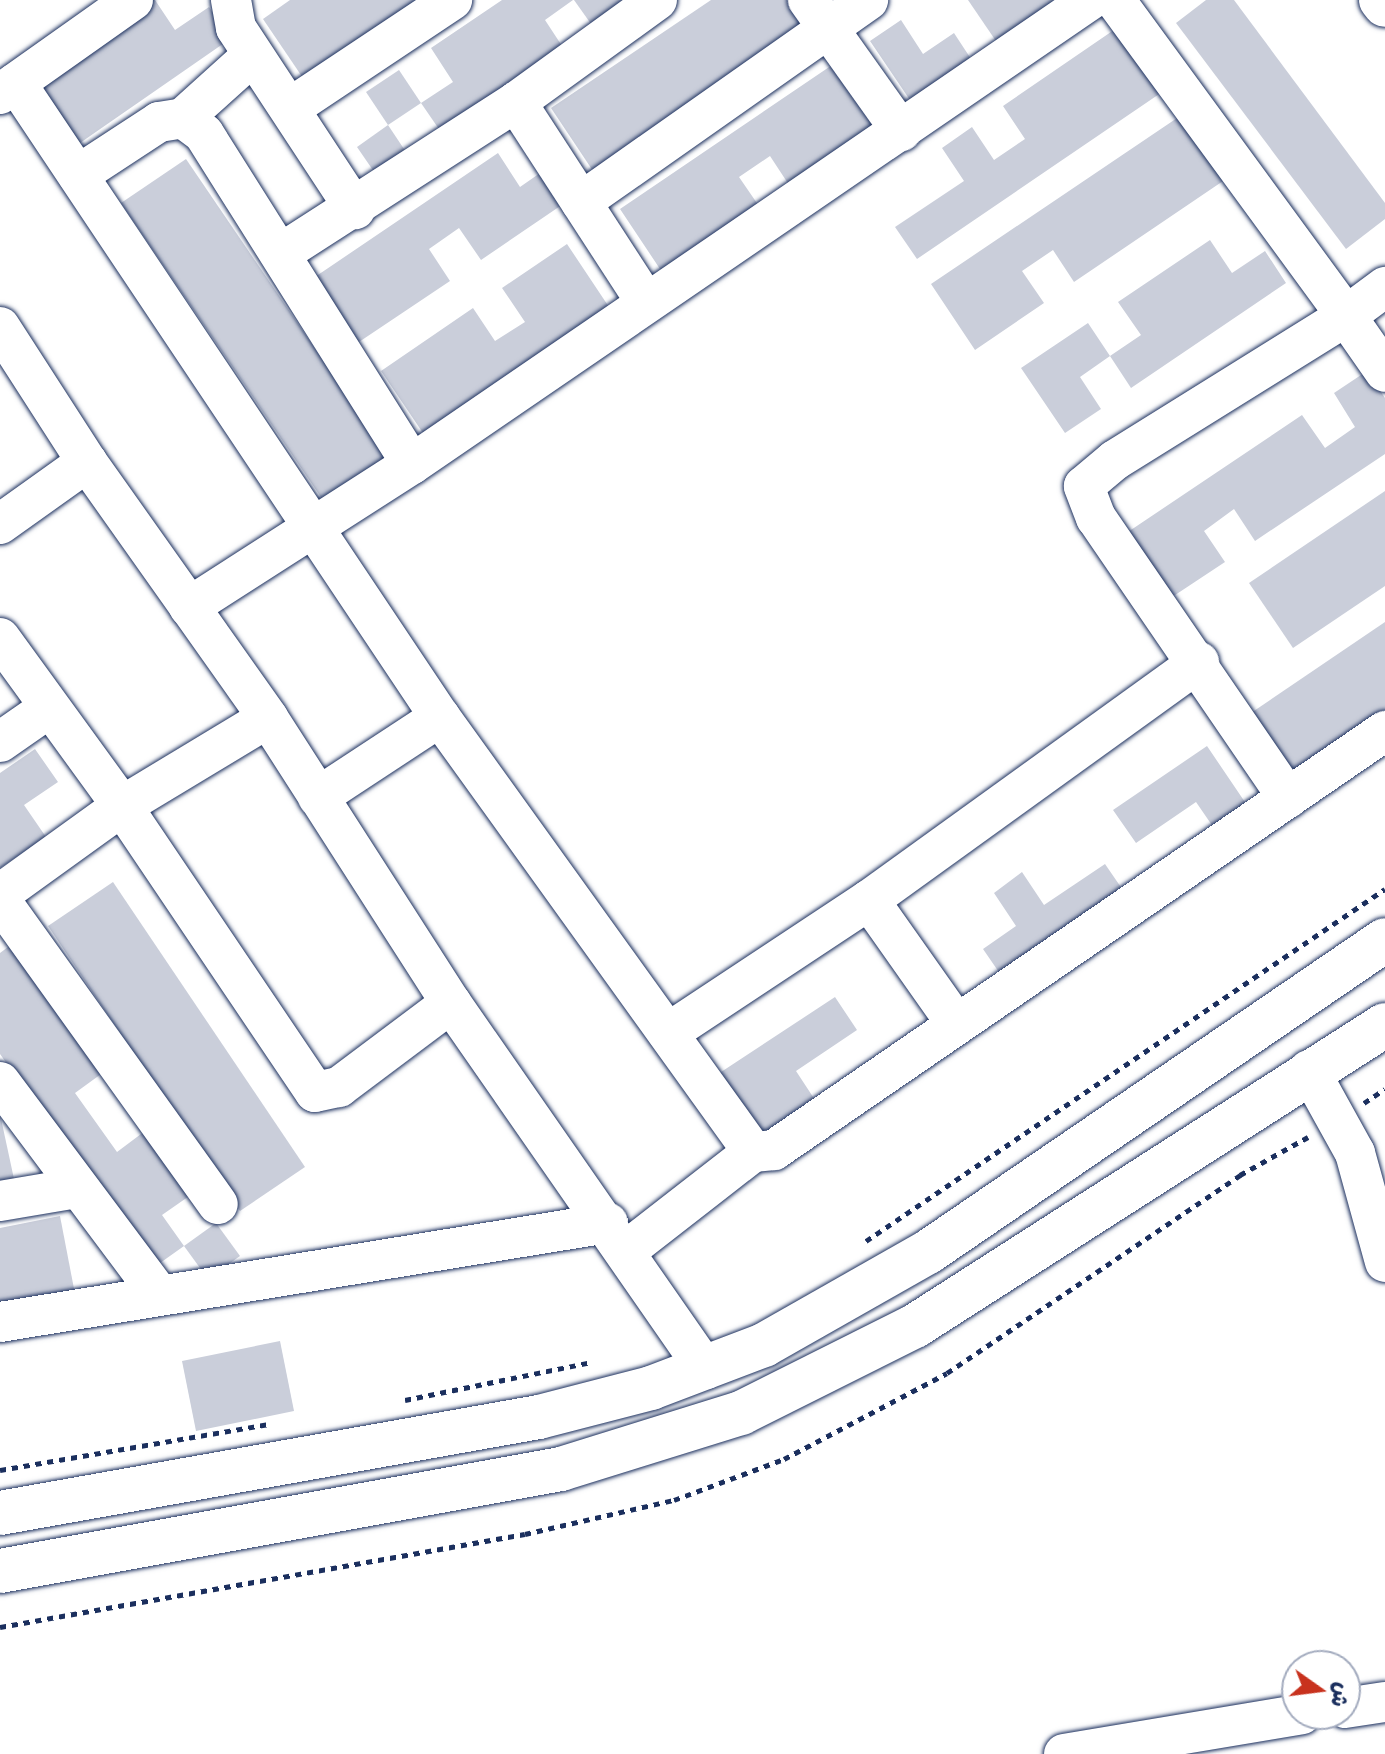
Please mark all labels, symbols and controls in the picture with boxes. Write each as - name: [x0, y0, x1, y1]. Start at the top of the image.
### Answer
- north arrow: [1281, 1650, 1361, 1730]
- text: ش: [1324, 1680, 1362, 1711]

